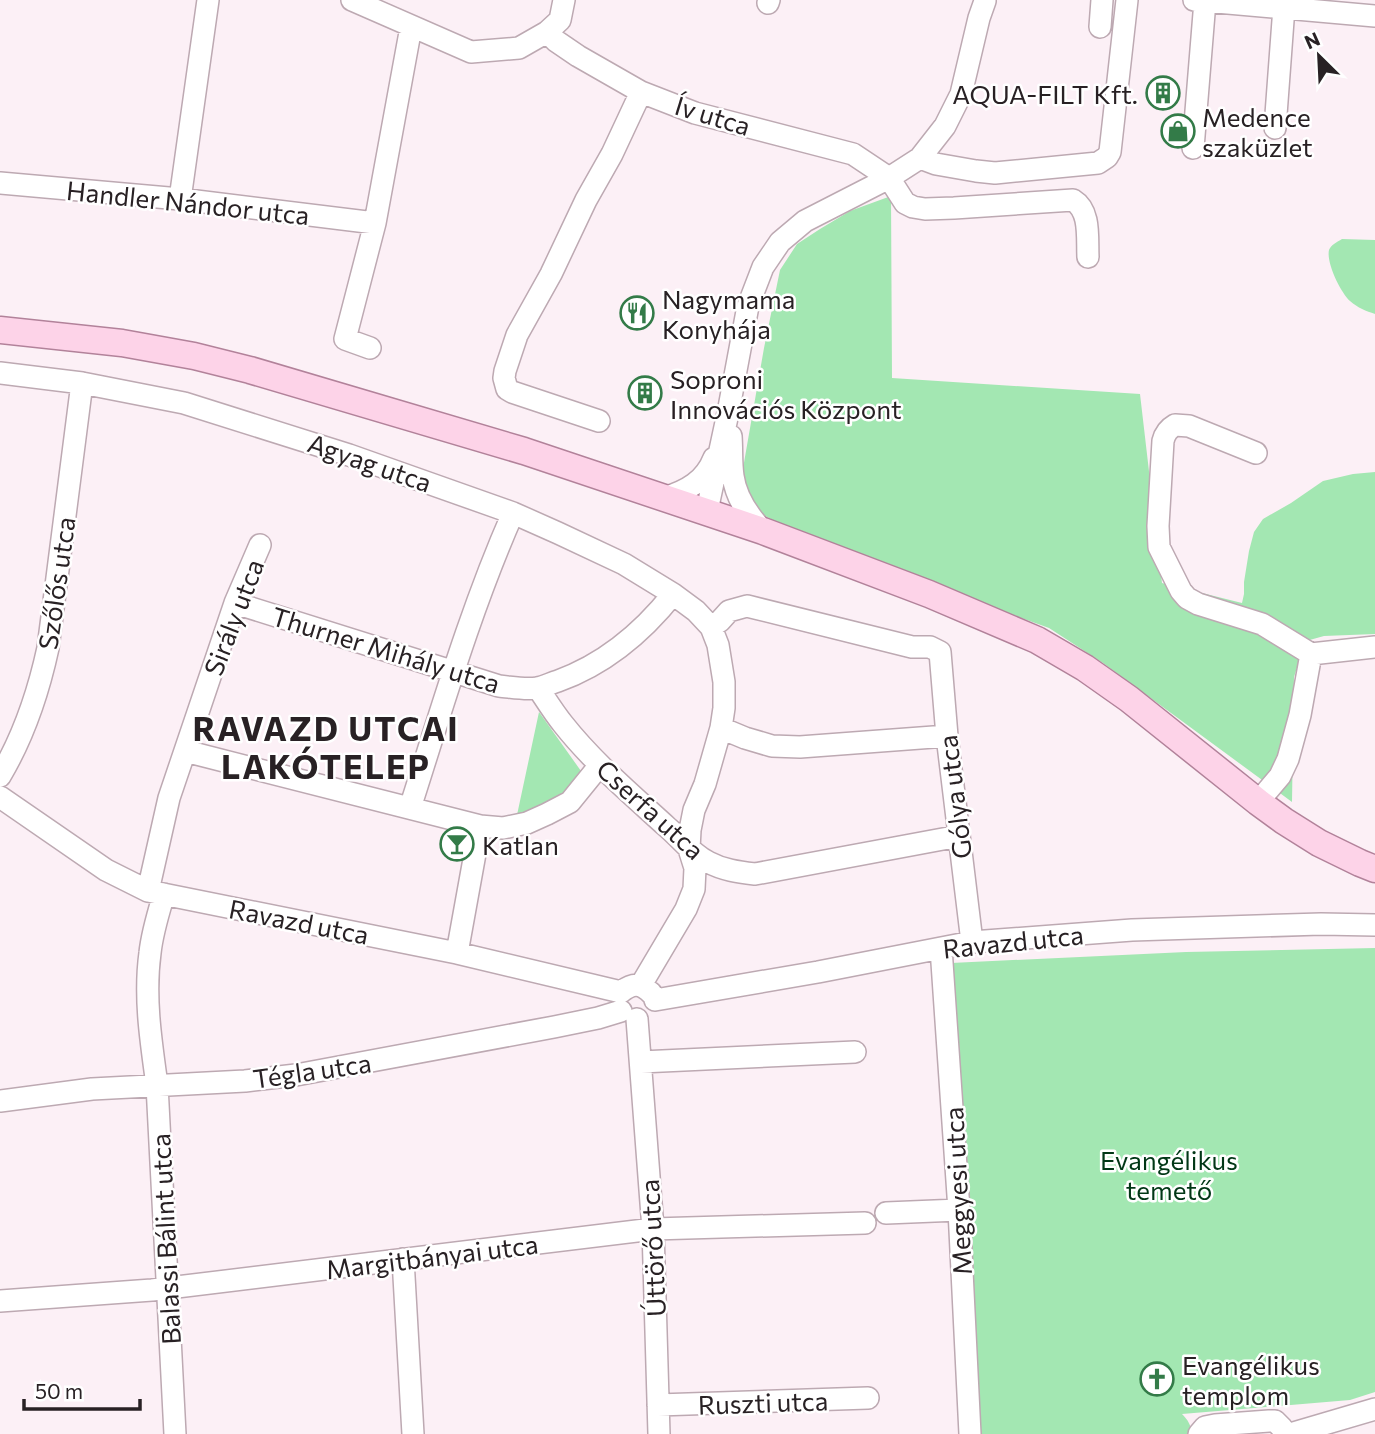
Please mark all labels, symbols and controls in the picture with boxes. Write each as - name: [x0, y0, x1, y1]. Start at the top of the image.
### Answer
- north arrow: [1284, 21, 1354, 91]
- text: N: [1301, 27, 1323, 53]
- building icon: AQUA-FILT Kft.: [1144, 74, 1182, 112]
- place label: AQUA-FILT Kft.: [952, 78, 1138, 109]
- street label: Ív utca: [672, 89, 754, 141]
- place label: Medence szaküzlet: [1202, 101, 1313, 162]
- shop icon: Medence szaküzlet: [1159, 112, 1197, 150]
- street label: Handler Nándor utca: [65, 174, 311, 230]
- place label: Nagymama Konyhája: [662, 283, 795, 344]
- restaurant icon: Nagymama Konyhája: [618, 294, 656, 332]
- place label: Soproni Innovációs Központ: [670, 363, 902, 424]
- building icon: Soproni Innovációs Központ: [626, 374, 664, 412]
- street label: Agyag utca: [304, 426, 436, 498]
- street label: Szőlős utca: [31, 515, 81, 651]
- street label: Sirály utca: [197, 554, 269, 680]
- street label: Thurner Mihály utca: [268, 600, 504, 698]
- district label: RAVAZD UTCAI LAKÓTELEP: [192, 707, 460, 786]
- street label: Gólya utca: [931, 733, 977, 861]
- street label: Cserfa utca: [591, 753, 711, 865]
- bar icon: Katlan: [438, 825, 476, 863]
- place label: Katlan: [482, 829, 559, 860]
- street label: Ravazd utca: [226, 892, 372, 950]
- street label: Ravazd utca: [941, 918, 1085, 964]
- street label: Tégla utca: [251, 1046, 373, 1094]
- street label: Meggyesi utca: [937, 1106, 977, 1276]
- street label: Balassi Bálint utca: [144, 1133, 186, 1345]
- park label: Evangélikus temető: [1100, 1144, 1238, 1205]
- street label: Úttörő utca: [633, 1179, 671, 1317]
- street label: Margitbányai utca: [324, 1228, 540, 1284]
- place label: Evangélikus templom: [1182, 1349, 1320, 1410]
- church icon: Evangélikus templom: [1138, 1360, 1176, 1398]
- scale bar: [24, 1368, 140, 1412]
- text: 50 m: [35, 1378, 83, 1403]
- street label: Ruszti utca: [697, 1384, 829, 1420]

